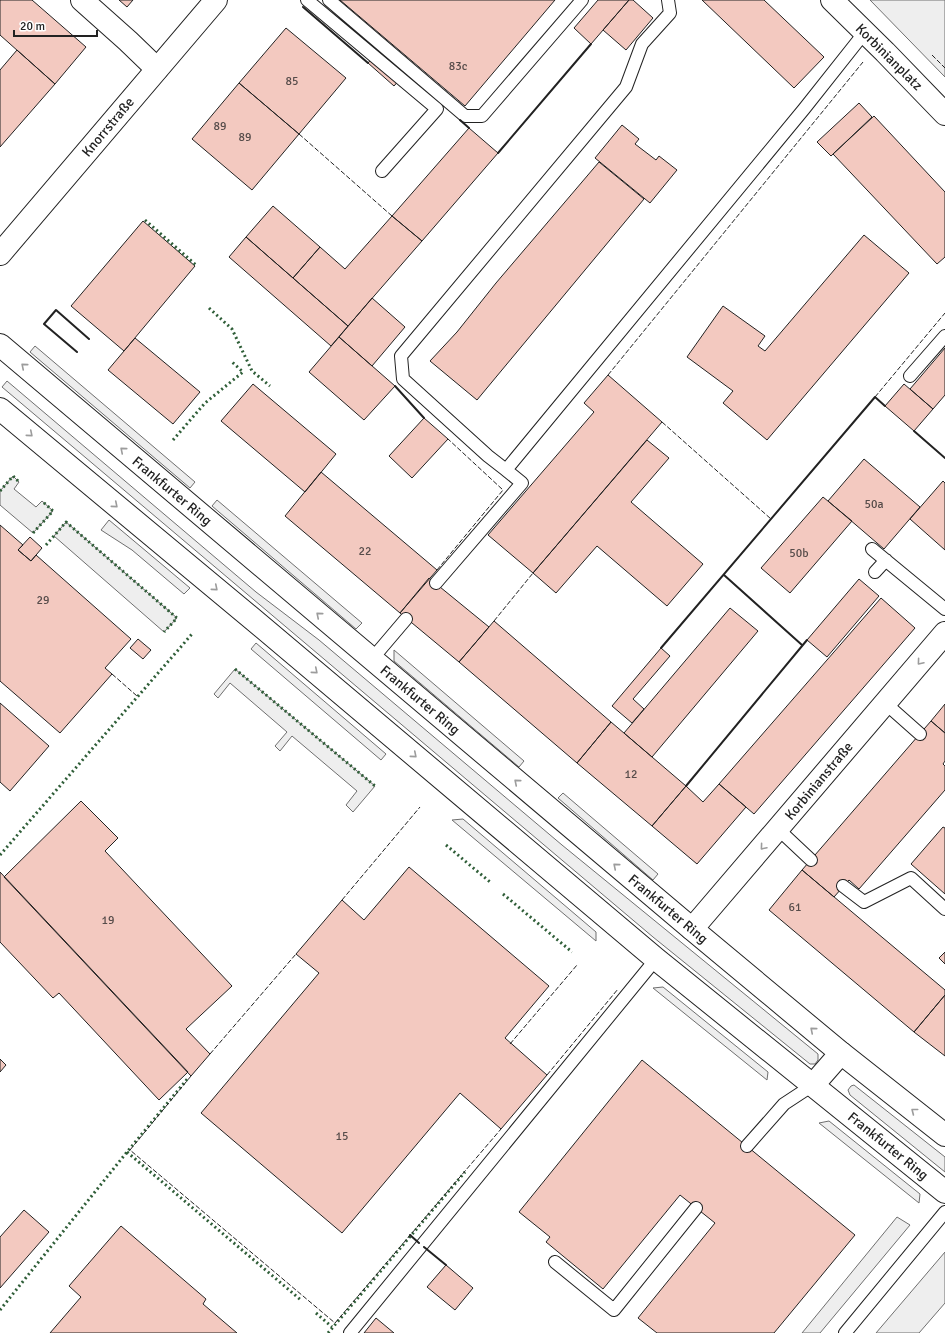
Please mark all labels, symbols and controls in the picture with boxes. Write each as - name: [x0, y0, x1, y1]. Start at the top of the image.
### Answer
- scale bar: [14, 12, 97, 38]
- text: 20 m: [20, 19, 45, 34]
- street label: Korbinianplatz: [852, 20, 926, 94]
- house number: 83c: [449, 59, 468, 74]
- house number: 85: [286, 74, 298, 89]
- street label: Knorrstraße: [78, 94, 138, 160]
- house number: 89: [214, 119, 226, 134]
- house number: 89: [239, 130, 251, 145]
- one-way arrow: [21, 363, 29, 370]
- one-way arrow: [25, 429, 33, 436]
- one-way arrow: [121, 447, 128, 454]
- street label: Frankfurter Ring: [129, 453, 215, 529]
- house number: 50a: [864, 497, 884, 512]
- one-way arrow: [110, 500, 117, 507]
- house number: 22: [359, 544, 371, 559]
- house number: 50b: [789, 546, 809, 561]
- one-way arrow: [210, 583, 217, 590]
- house number: 29: [37, 593, 49, 608]
- one-way arrow: [316, 612, 324, 619]
- one-way arrow: [917, 658, 924, 665]
- street label: Frankfurter Ring: [377, 662, 463, 738]
- one-way arrow: [310, 667, 317, 674]
- street label: Korbinianstraße: [781, 738, 857, 824]
- one-way arrow: [409, 750, 417, 757]
- house number: 12: [625, 767, 637, 782]
- one-way arrow: [515, 779, 522, 786]
- one-way arrow: [760, 842, 767, 849]
- one-way arrow: [614, 863, 621, 870]
- street label: Frankfurter Ring: [625, 871, 711, 947]
- house number: 61: [789, 900, 801, 915]
- house number: 19: [102, 913, 114, 928]
- one-way arrow: [810, 1027, 817, 1034]
- street label: Frankfurter Ring: [844, 1108, 932, 1184]
- one-way arrow: [912, 1109, 919, 1116]
- house number: 15: [336, 1129, 348, 1144]

